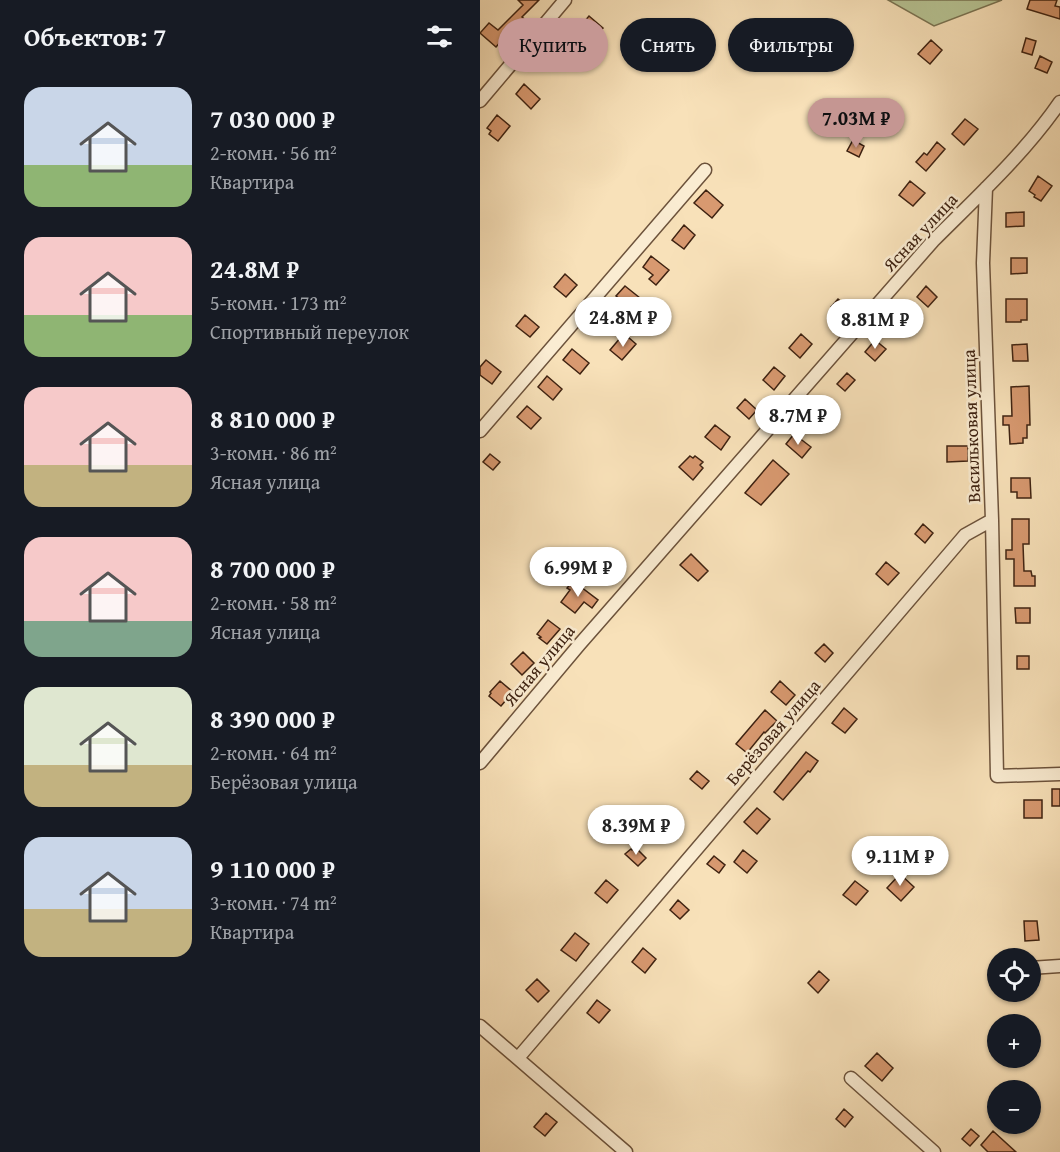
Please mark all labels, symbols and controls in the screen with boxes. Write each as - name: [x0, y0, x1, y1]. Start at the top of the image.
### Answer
- text: Объектов: 7: [24, 17, 167, 56]
- chip: Купить: [498, 18, 608, 72]
- chip: Снять: [620, 18, 716, 72]
- chip: Фильтры: [728, 18, 854, 72]
- icon: filters: [423, 20, 456, 53]
- pin: 7.03M ₽: [801, 98, 911, 149]
- text: 7 030 000 ₽: [210, 99, 335, 138]
- text: 7.03M ₽: [822, 103, 890, 132]
- icon: home: [72, 111, 144, 183]
- text: 2-комн. · 56 m²: [210, 138, 337, 167]
- text: Квартира: [210, 167, 294, 196]
- street label: Ясная улица: [876, 186, 964, 278]
- text: 24.8M ₽: [210, 249, 299, 288]
- icon: home: [72, 261, 144, 333]
- text: 5-комн. · 173 m²: [210, 288, 346, 317]
- pin: 24.8M ₽: [568, 297, 678, 348]
- pin: 8.81M ₽: [820, 299, 930, 350]
- text: 24.8M ₽: [589, 302, 657, 331]
- text: 8.81M ₽: [841, 304, 909, 333]
- text: Спортивный переулок: [210, 317, 409, 346]
- street label: Васильковая улица: [955, 348, 987, 503]
- pin: 8.7M ₽: [749, 395, 847, 446]
- text: 8 810 000 ₽: [210, 399, 335, 438]
- text: 8.7M ₽: [769, 400, 827, 429]
- icon: home: [72, 411, 144, 483]
- text: 3-комн. · 86 m²: [210, 438, 337, 467]
- text: Ясная улица: [210, 467, 320, 496]
- pin: 6.99M ₽: [523, 547, 633, 598]
- text: 8 700 000 ₽: [210, 549, 335, 588]
- text: 6.99M ₽: [544, 552, 612, 581]
- icon: home: [72, 561, 144, 633]
- text: 2-комн. · 58 m²: [210, 588, 337, 617]
- text: Ясная улица: [210, 617, 320, 646]
- street label: Ясная улица: [496, 618, 582, 712]
- street label: Берёзовая улица: [719, 673, 827, 791]
- text: 8 390 000 ₽: [210, 699, 335, 738]
- icon: home: [72, 711, 144, 783]
- text: 2-комн. · 64 m²: [210, 738, 337, 767]
- text: Берёзовая улица: [210, 767, 358, 796]
- pin: 8.39M ₽: [581, 805, 691, 856]
- text: 8.39M ₽: [602, 810, 670, 839]
- pin: 9.11M ₽: [845, 836, 955, 887]
- text: 9.11M ₽: [866, 841, 934, 870]
- text: 9 110 000 ₽: [210, 849, 335, 888]
- icon: home: [72, 861, 144, 933]
- text: 3-комн. · 74 m²: [210, 888, 337, 917]
- text: Квартира: [210, 917, 294, 946]
- map controls: [987, 948, 1041, 1134]
- button: locate: [987, 948, 1041, 1002]
- button: +: [987, 1014, 1041, 1068]
- button: −: [987, 1080, 1041, 1134]

